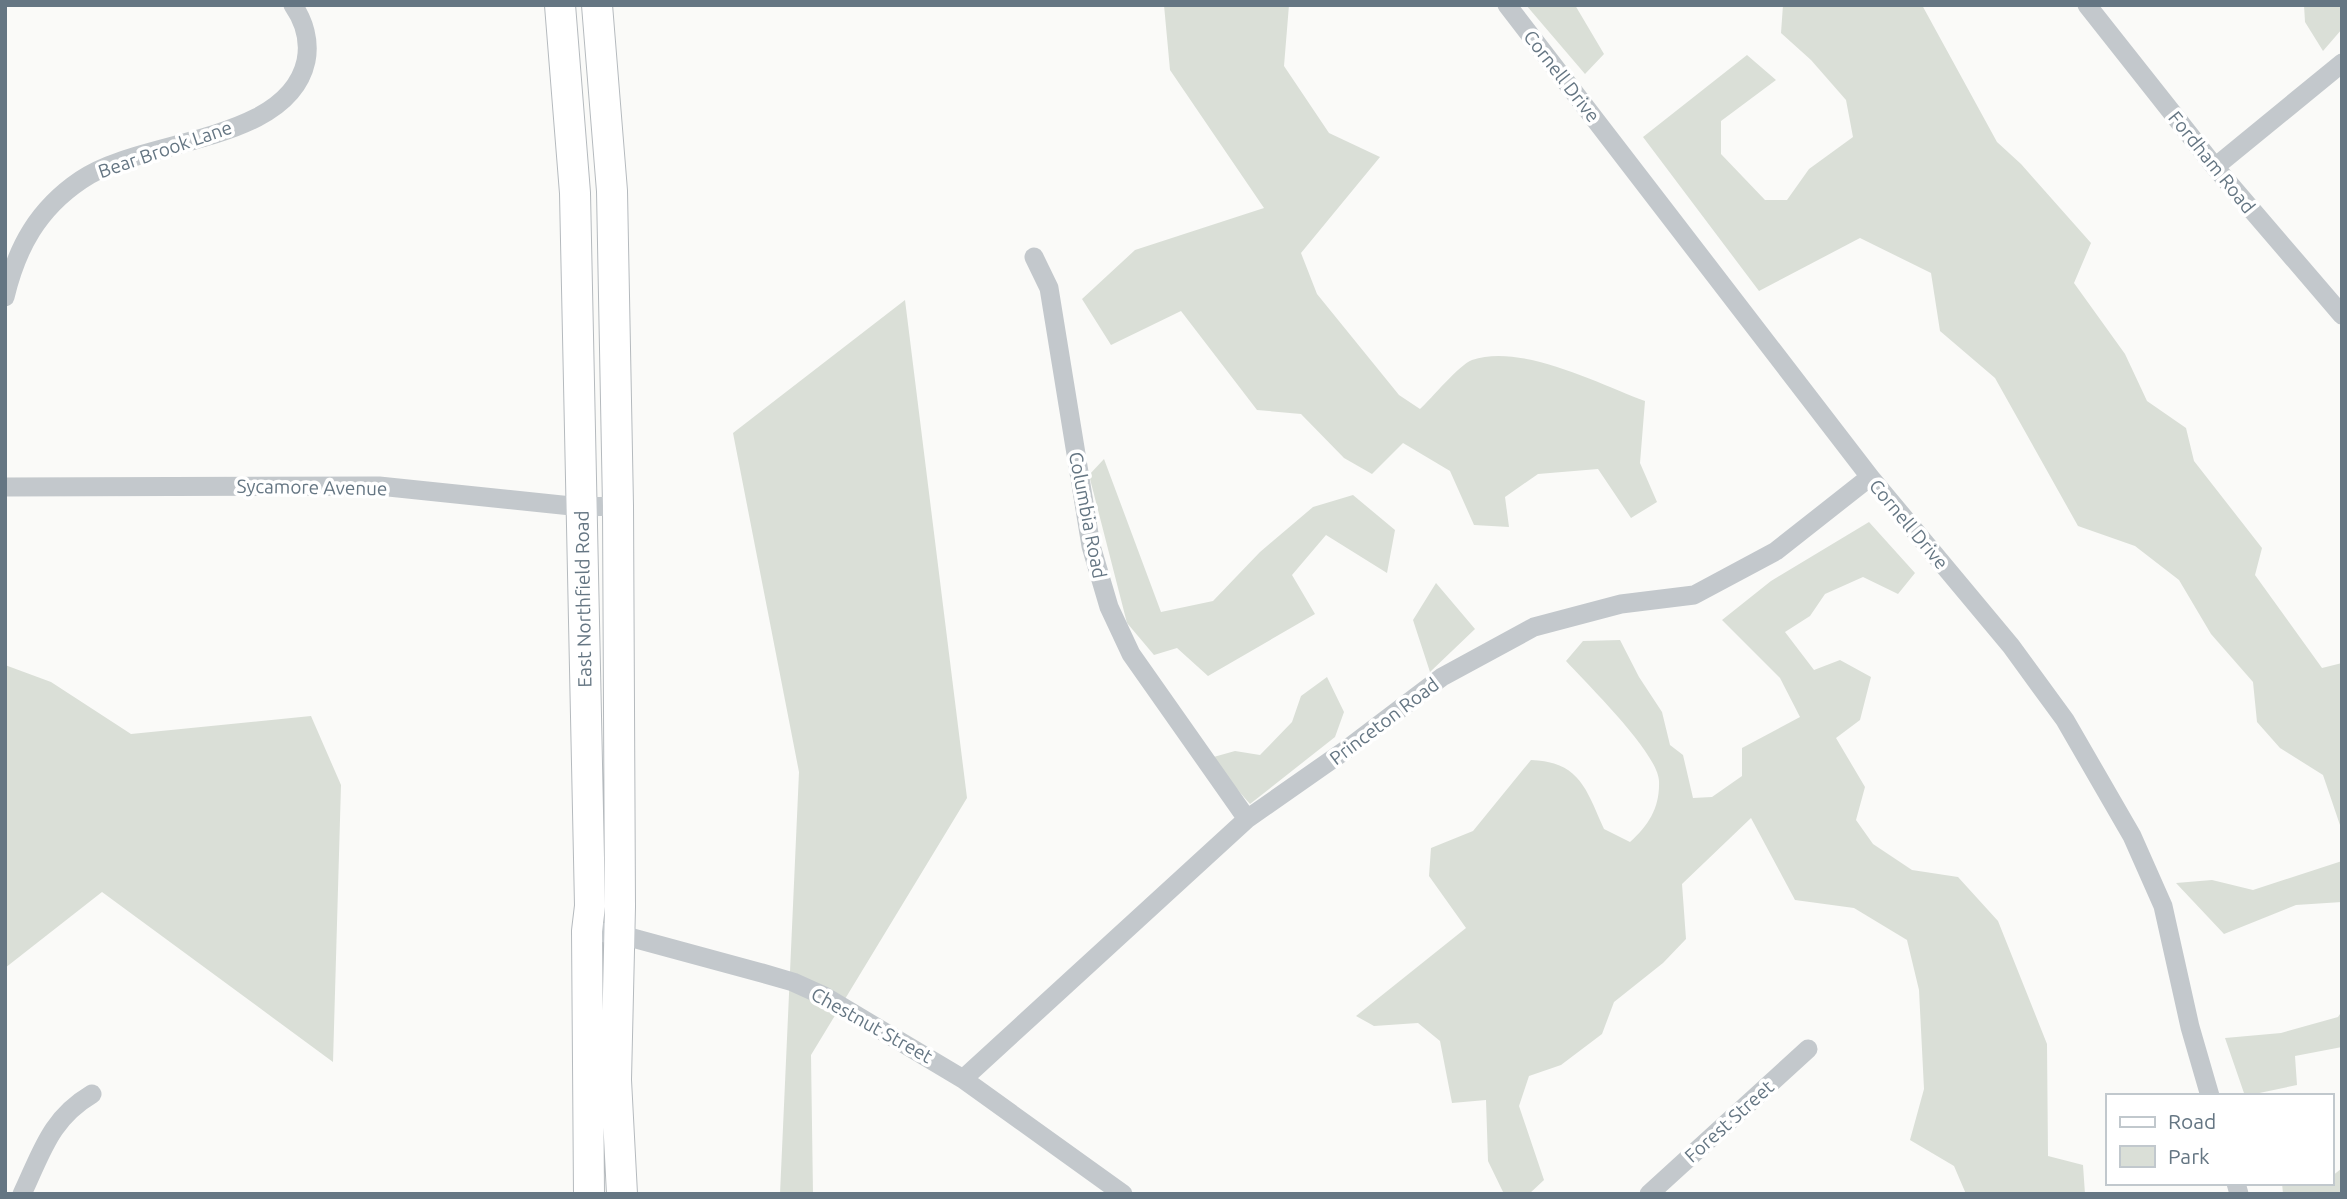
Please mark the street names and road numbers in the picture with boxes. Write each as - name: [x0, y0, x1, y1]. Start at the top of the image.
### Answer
- street label: Cornell Drive: [1519, 26, 1605, 126]
- street label: Fordham Road: [2164, 107, 2260, 217]
- street label: Bear Brook Lane: [95, 116, 235, 182]
- street label: Columbia Road: [1065, 450, 1111, 580]
- street label: Sycamore Avenue: [236, 475, 388, 499]
- street label: Cornell Drive: [1865, 475, 1953, 573]
- street label: East Northfield Road: [570, 510, 596, 688]
- street label: Princeton Road: [1325, 673, 1443, 769]
- street label: Chestnut Street: [808, 983, 937, 1068]
- street label: Forest Street: [1680, 1075, 1778, 1167]

